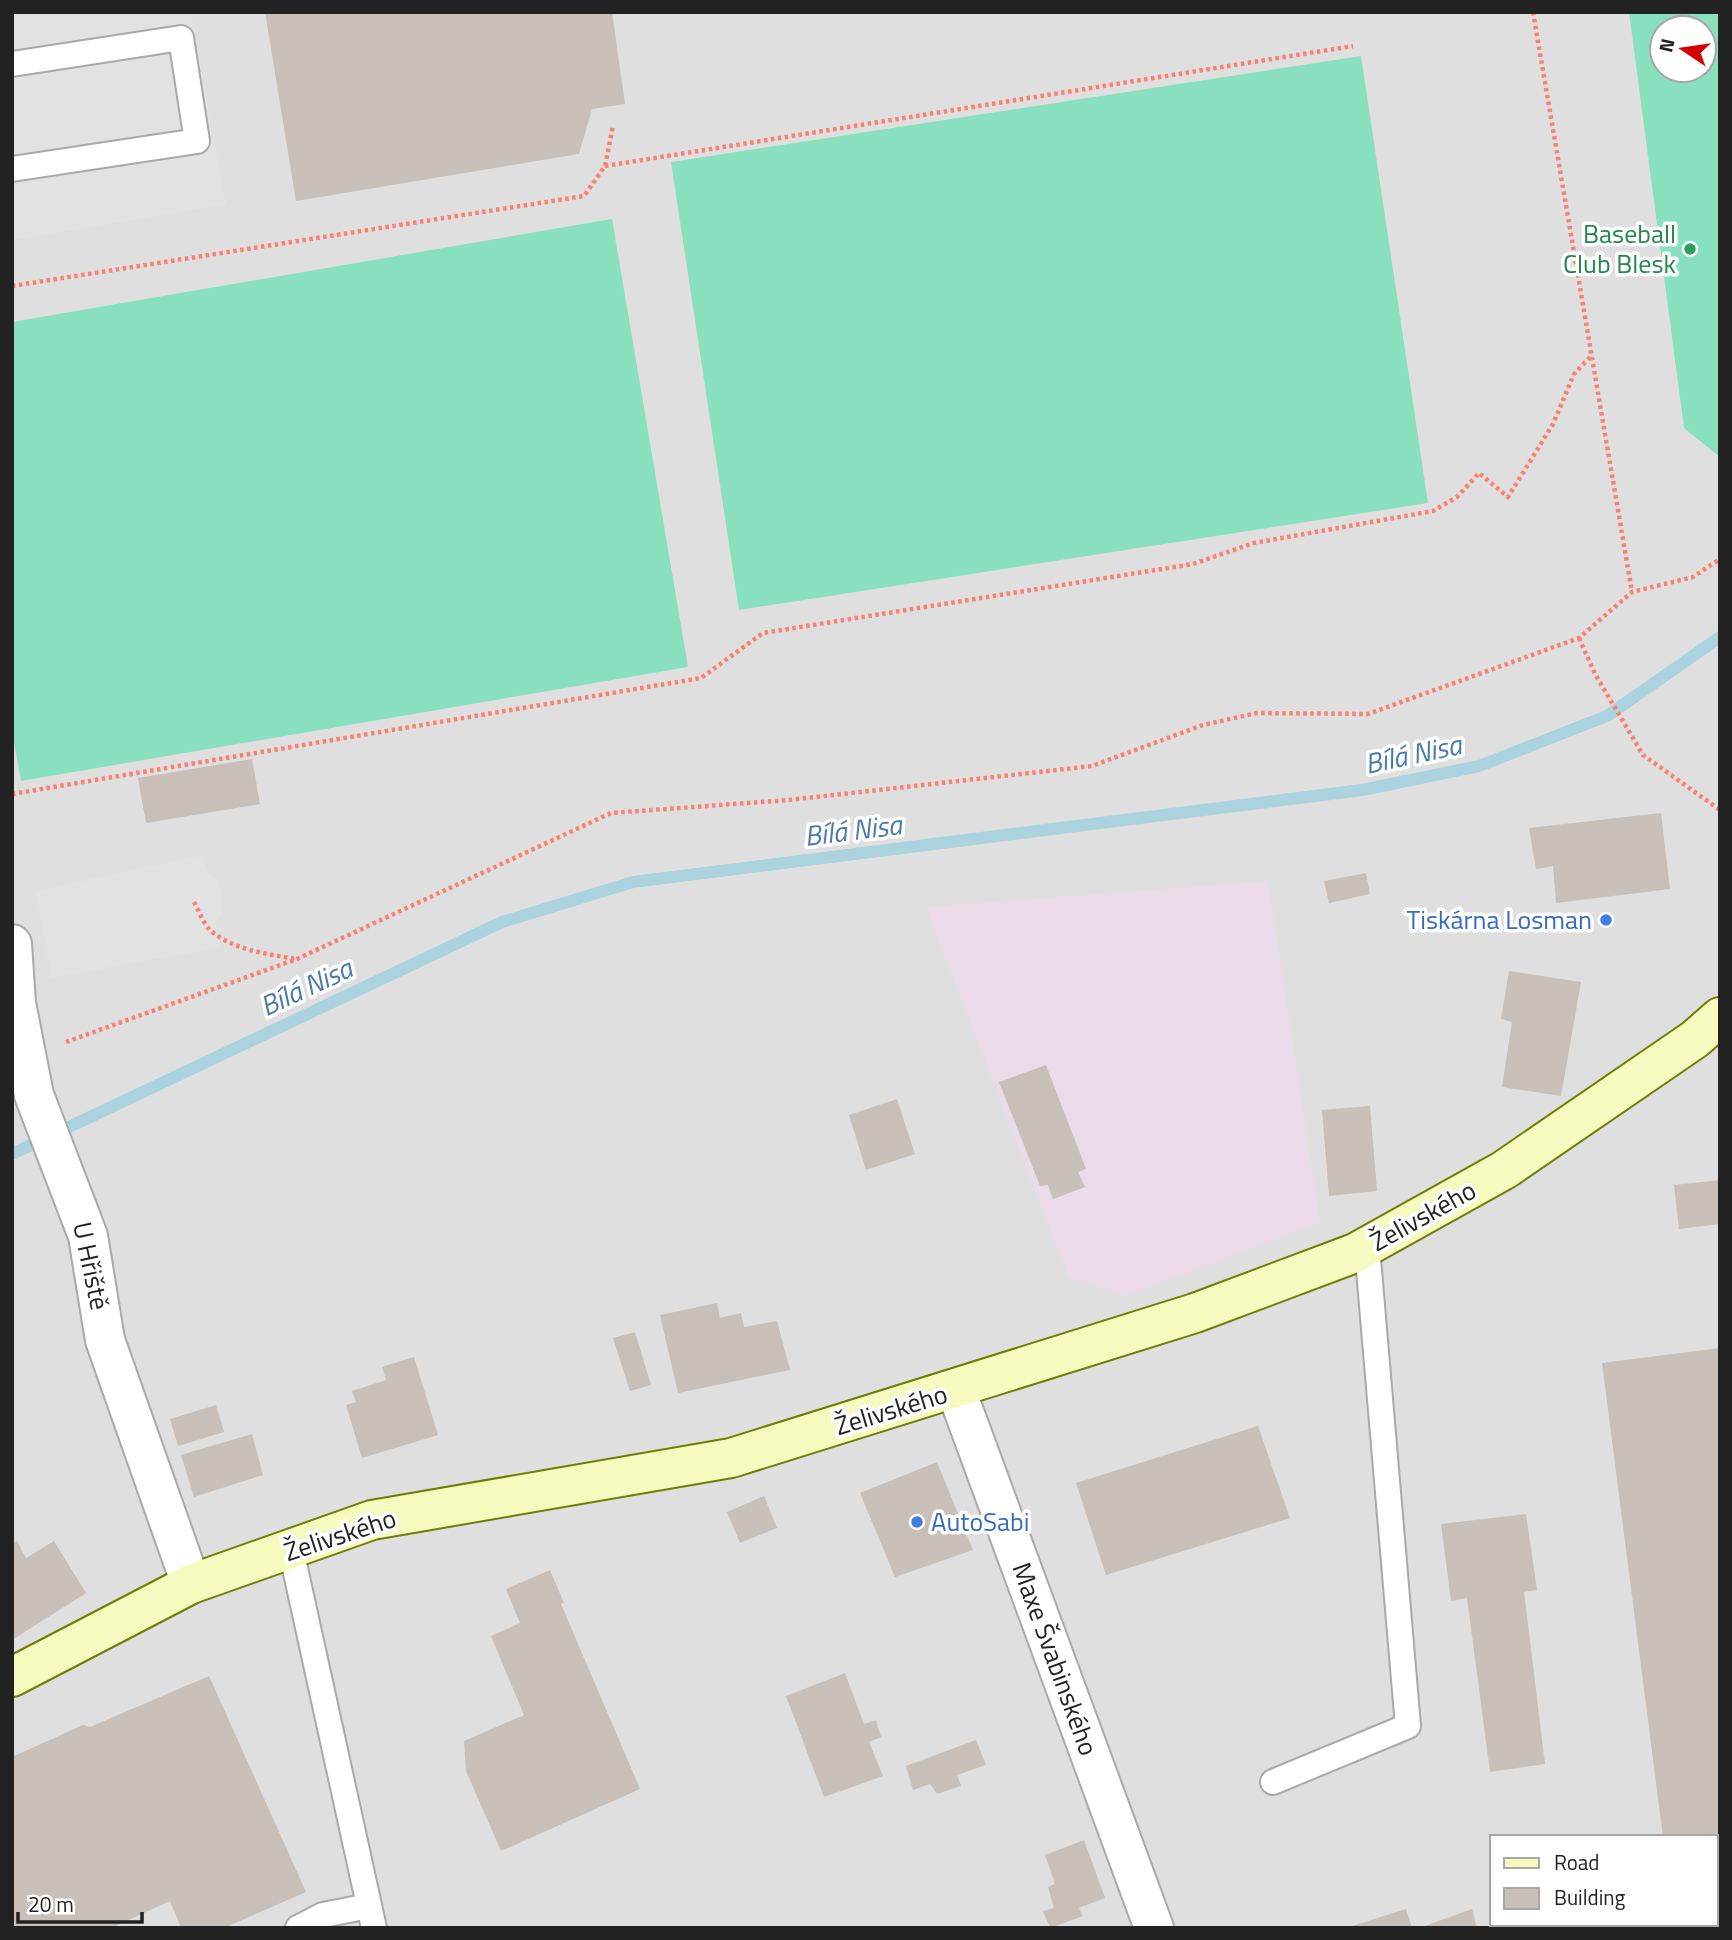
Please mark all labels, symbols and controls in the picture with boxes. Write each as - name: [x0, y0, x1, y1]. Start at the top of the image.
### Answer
- north arrow: [1648, 14, 1718, 84]
- text: N: [1650, 35, 1682, 55]
- place label: Baseball Club Blesk: [1563, 214, 1676, 283]
- marker: Baseball Club Blesk: [1682, 241, 1698, 257]
- water label: Bílá Nisa: [1361, 722, 1467, 785]
- water label: Bílá Nisa: [802, 802, 906, 857]
- place label: Tiskárna Losman: [1407, 900, 1592, 939]
- marker: Tiskárna Losman: [1598, 912, 1614, 928]
- water label: Bílá Nisa: [252, 946, 361, 1027]
- street label: Želivského: [1363, 1170, 1483, 1261]
- street label: U Hřiště: [63, 1218, 120, 1314]
- street label: Želivského: [830, 1374, 952, 1445]
- street label: Želivského: [279, 1498, 401, 1571]
- place label: AutoSabi: [931, 1502, 1029, 1541]
- marker: AutoSabi: [909, 1514, 925, 1530]
- street label: Maxe Švabinského: [1002, 1557, 1108, 1761]
- legend: [1490, 1835, 1718, 1926]
- text: Road: [1554, 1846, 1599, 1878]
- scale bar: [18, 1881, 142, 1925]
- text: Building: [1554, 1881, 1626, 1913]
- text: 20 m: [28, 1888, 74, 1920]

